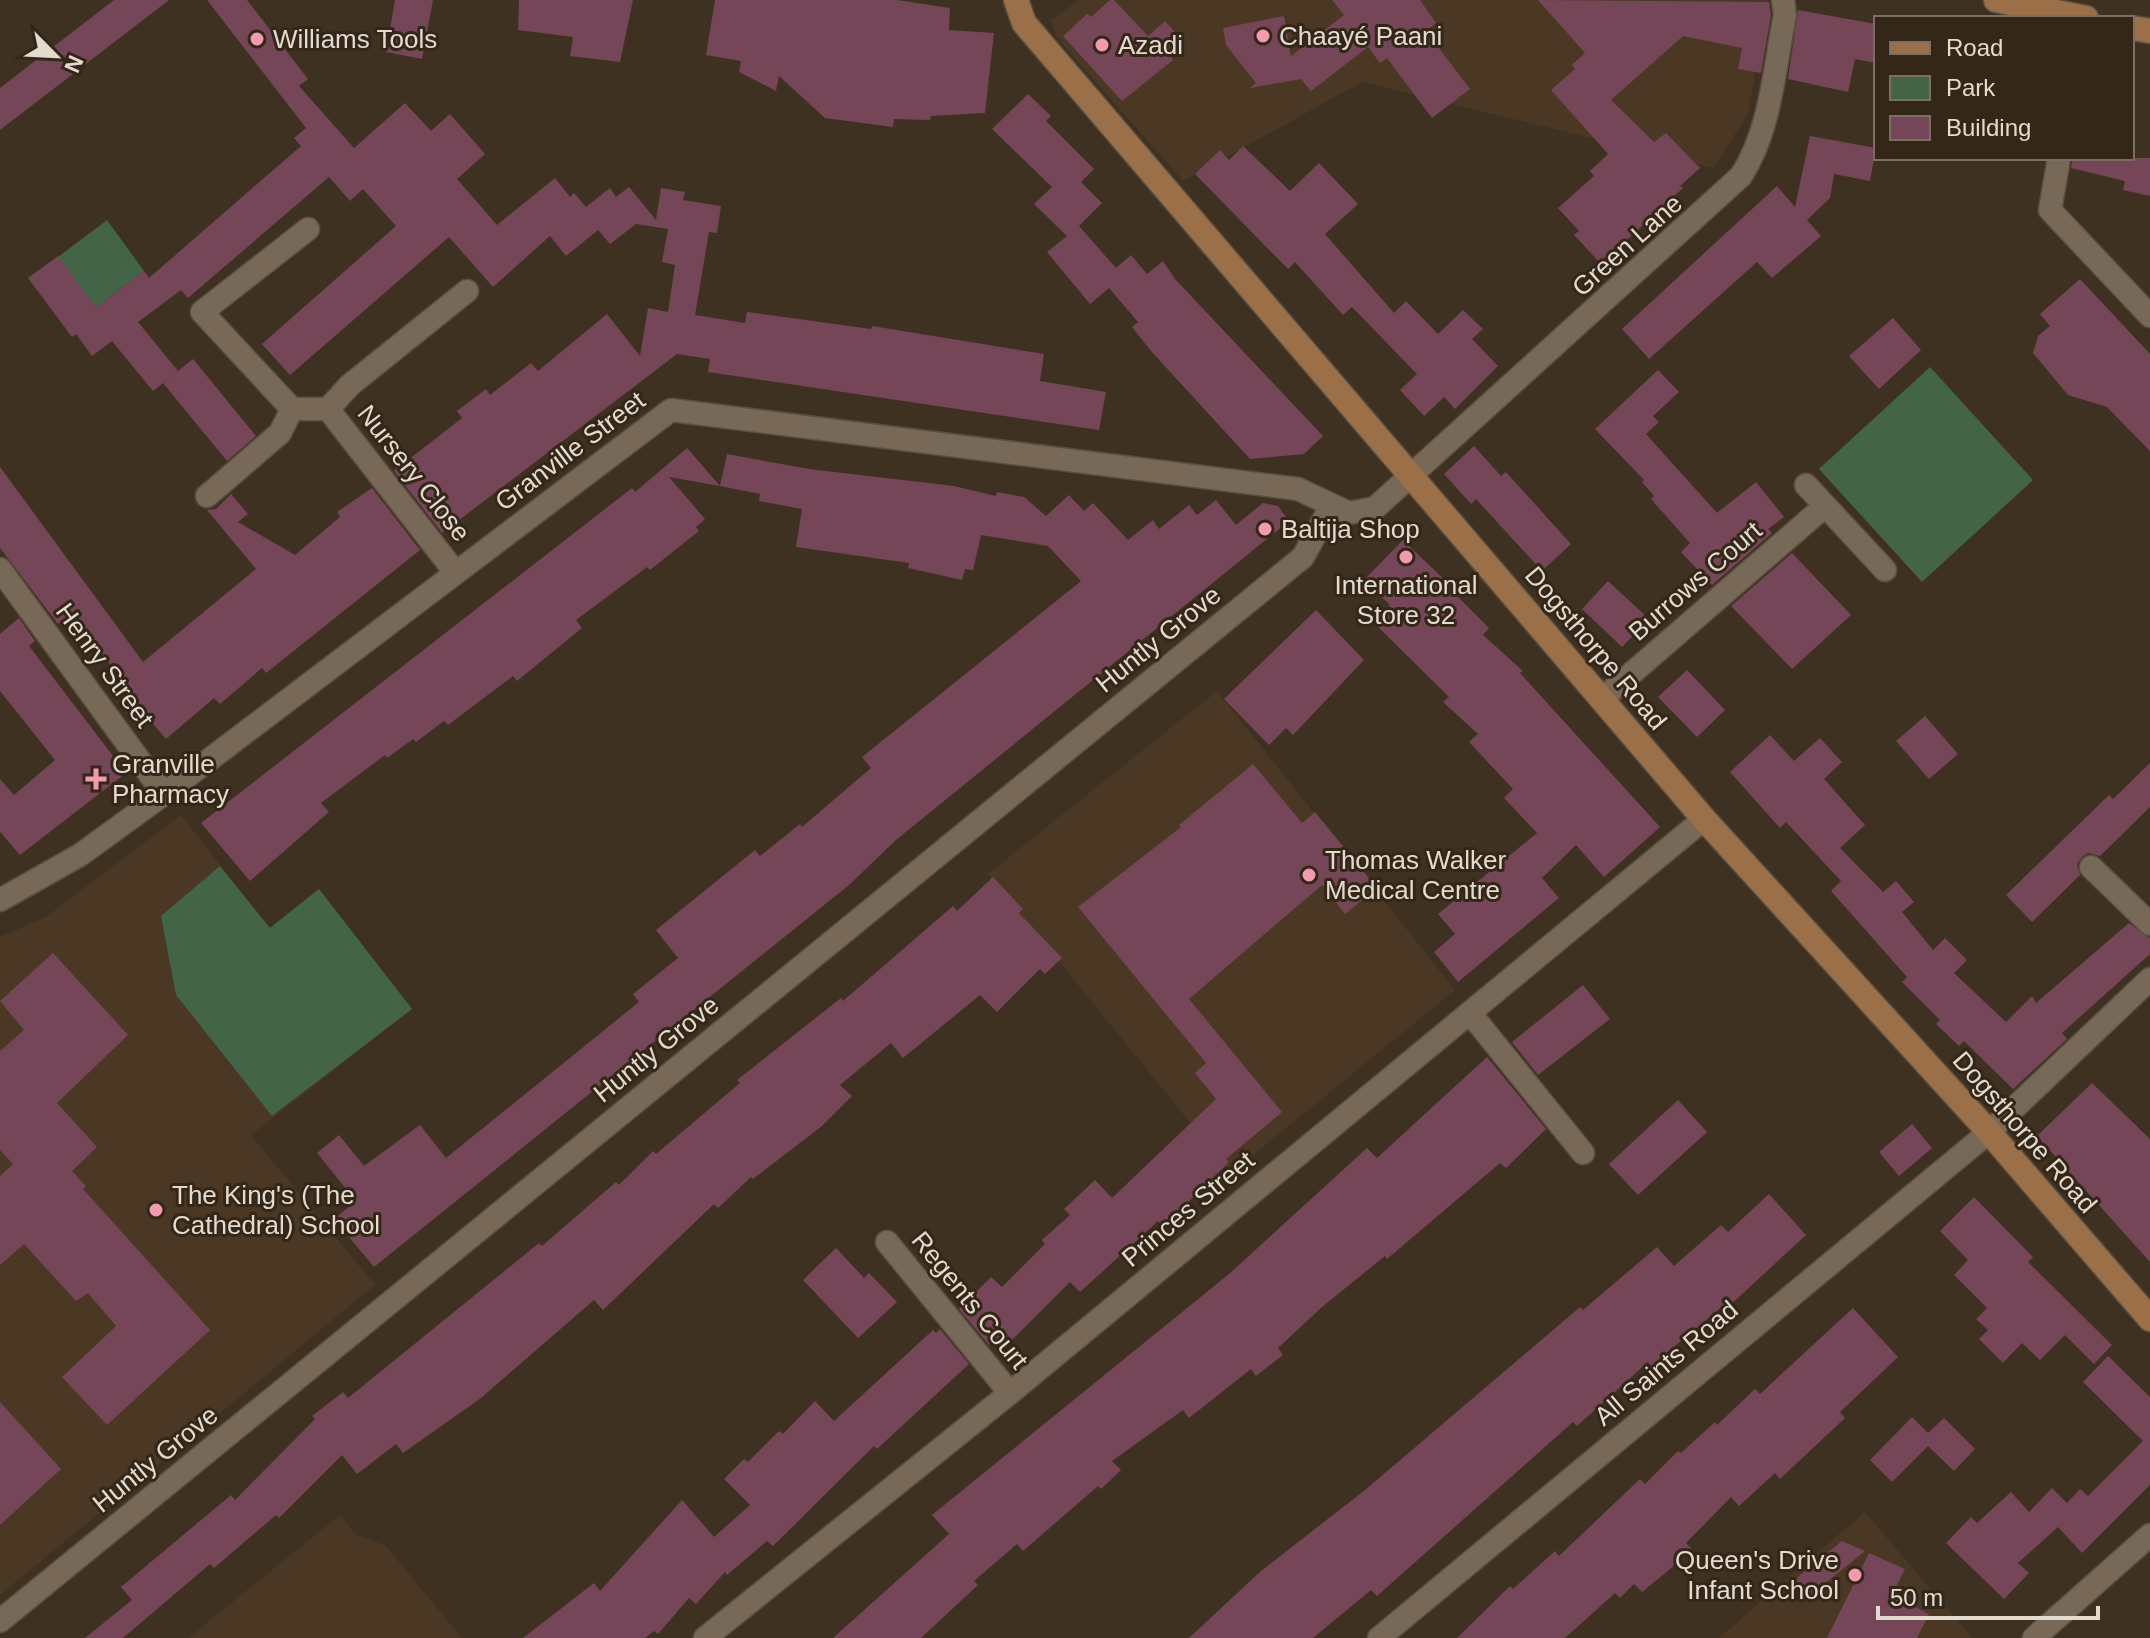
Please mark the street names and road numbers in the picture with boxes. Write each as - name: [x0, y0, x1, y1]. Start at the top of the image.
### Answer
- street label: Green Lane: [1566, 188, 1688, 302]
- street label: Granville Street: [489, 385, 651, 517]
- street label: Nursery Close: [351, 399, 477, 547]
- street label: Burrows Court: [1622, 515, 1768, 647]
- street label: Dogsthorpe Road: [1519, 560, 1673, 736]
- street label: Huntly Grove: [1090, 580, 1226, 698]
- street label: Henry Street: [50, 597, 160, 733]
- street label: Huntly Grove: [588, 990, 724, 1108]
- street label: Dogsthorpe Road: [1947, 1045, 2103, 1219]
- street label: Princes Street: [1116, 1145, 1261, 1273]
- street label: Regents Court: [906, 1225, 1035, 1375]
- street label: All Saints Road: [1588, 1294, 1744, 1432]
- street label: Huntly Grove: [87, 1400, 223, 1518]

